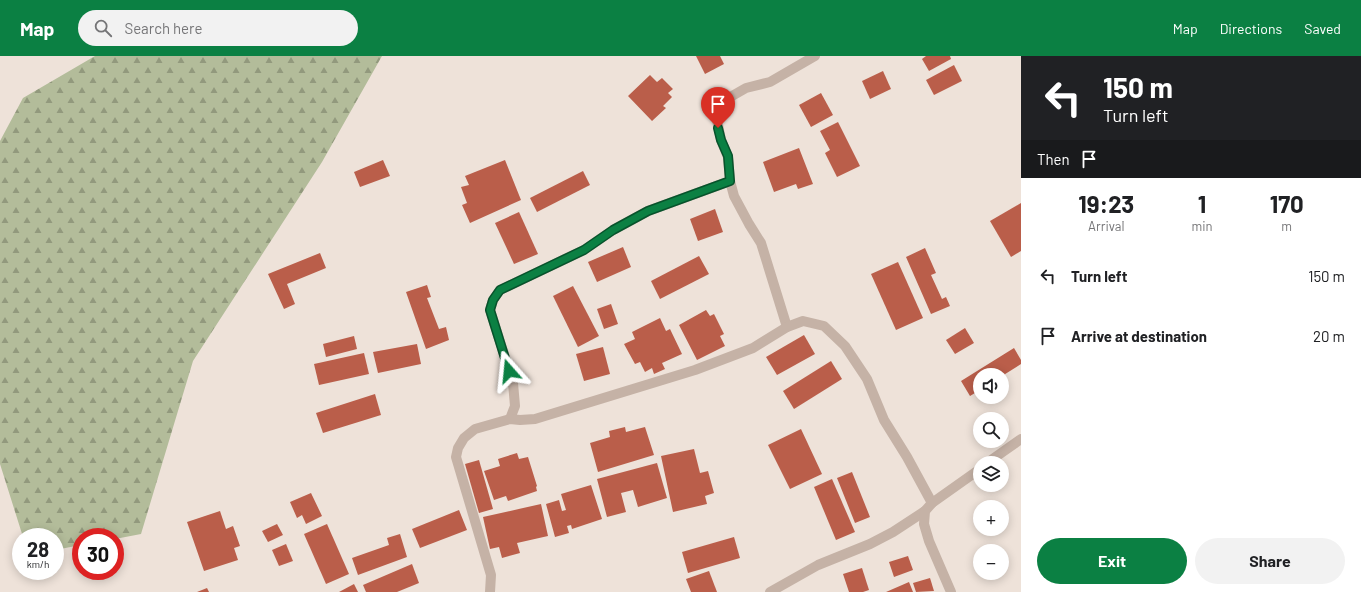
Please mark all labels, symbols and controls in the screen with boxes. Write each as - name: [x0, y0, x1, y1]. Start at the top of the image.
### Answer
- search box: [78, 10, 358, 46]
- text: Map: [20, 17, 54, 40]
- icon: search: [92, 17, 114, 39]
- text: Search here: [124, 19, 202, 37]
- text: Map: [1173, 20, 1198, 37]
- text: Directions: [1220, 20, 1282, 37]
- text: Saved: [1304, 20, 1341, 37]
- text: 150 m: [1103, 70, 1173, 104]
- icon: left: [1037, 72, 1089, 124]
- pin: [701, 87, 735, 128]
- icon: arrive: [707, 93, 729, 115]
- text: Turn left: [1103, 104, 1169, 126]
- icon: arrive: [1078, 148, 1100, 170]
- text: Then: [1037, 150, 1070, 168]
- text: 19:23: [1078, 189, 1134, 218]
- text: 1: [1198, 189, 1206, 218]
- text: 170: [1270, 189, 1304, 218]
- text: Arrival: [1088, 218, 1124, 234]
- text: min: [1191, 218, 1213, 234]
- text: m: [1281, 218, 1292, 234]
- icon: left: [1037, 265, 1059, 287]
- text: Turn left: [1071, 267, 1127, 285]
- text: 150 m: [1308, 267, 1345, 285]
- icon: arrive: [1037, 325, 1059, 347]
- text: Arrive at destination: [1071, 327, 1207, 345]
- text: 20 m: [1313, 327, 1345, 345]
- position arrow: [488, 350, 530, 392]
- map controls: [973, 368, 1009, 580]
- button: sound: [973, 368, 1009, 404]
- button: search: [973, 412, 1009, 448]
- button: layers: [973, 456, 1009, 492]
- button: +: [973, 500, 1009, 536]
- speed limit sign: 30: [72, 528, 124, 580]
- text: 28: [27, 537, 49, 561]
- button: Exit: [1037, 538, 1187, 584]
- button: Share: [1195, 538, 1345, 584]
- button: −: [973, 544, 1009, 580]
- text: km/h: [27, 558, 49, 570]

